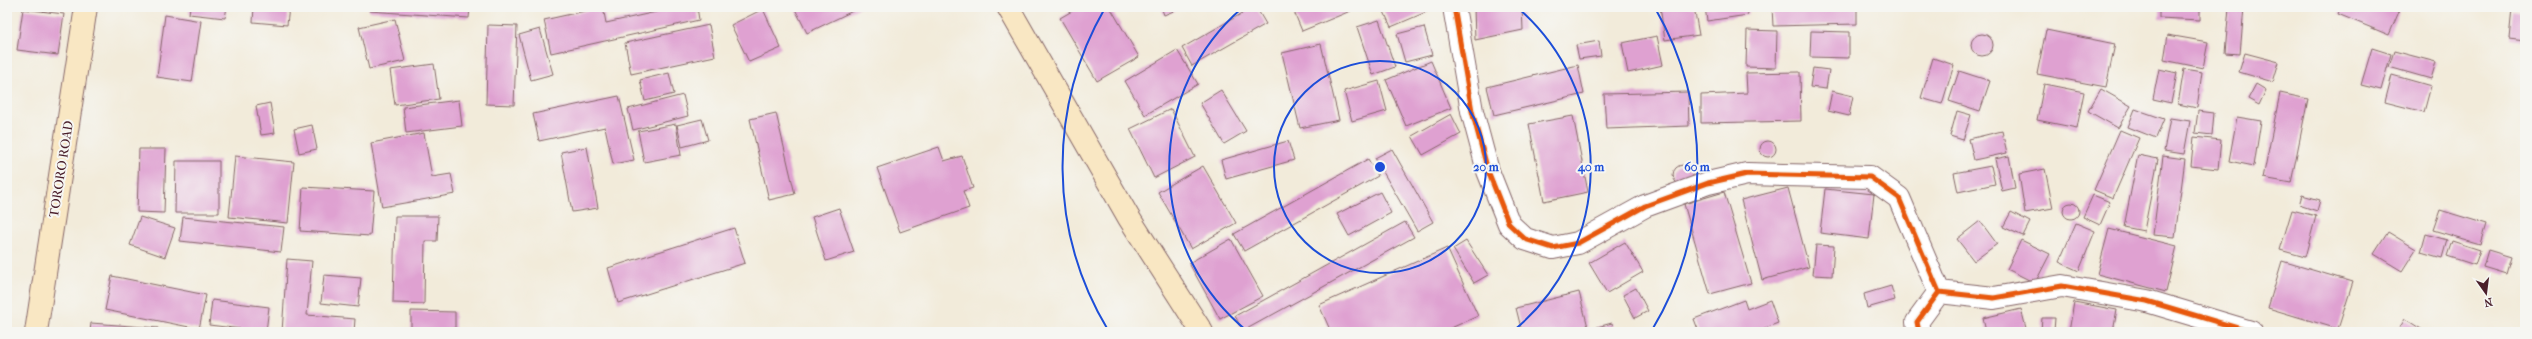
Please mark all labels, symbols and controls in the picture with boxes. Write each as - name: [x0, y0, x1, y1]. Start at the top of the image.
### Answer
- street label: TORORO ROAD: [46, 119, 76, 218]
- centre of rings: [1373, 160, 1387, 174]
- text: 20 m: [1473, 160, 1500, 174]
- text: 40 m: [1577, 160, 1605, 175]
- text: 60 m: [1684, 160, 1711, 174]
- north arrow: [2466, 273, 2506, 313]
- text: N: [2482, 295, 2494, 310]

